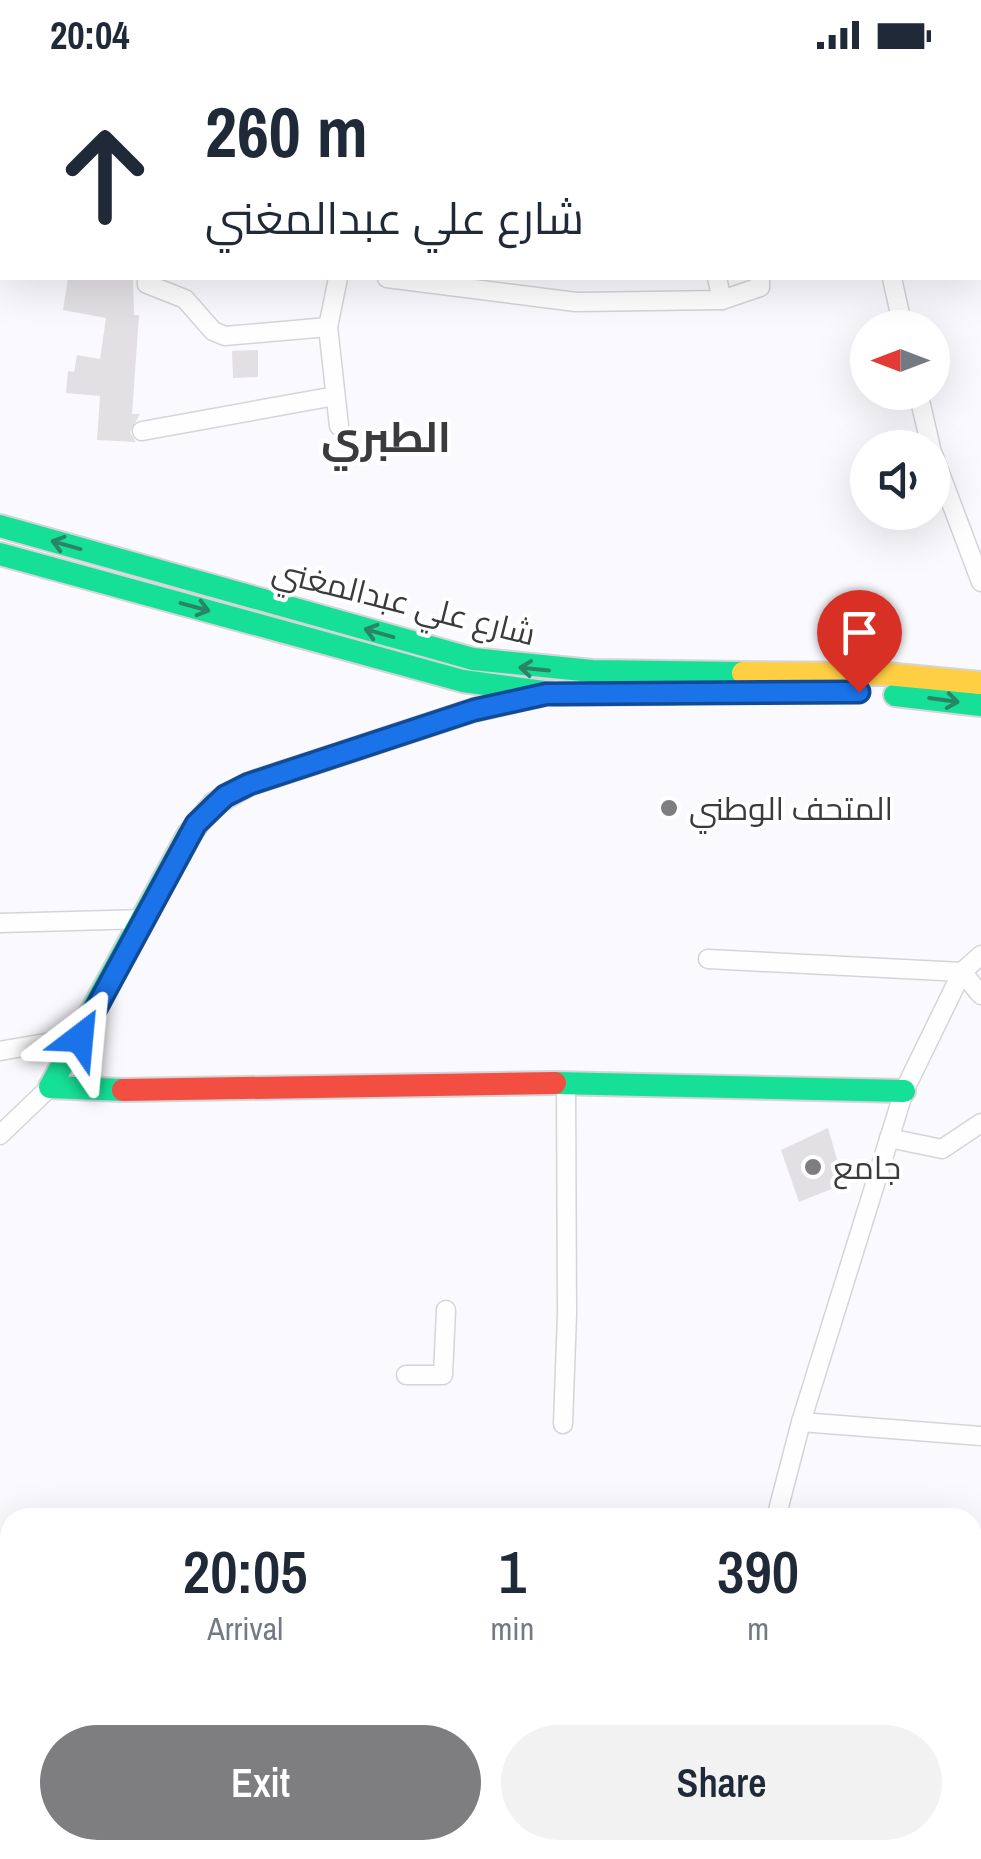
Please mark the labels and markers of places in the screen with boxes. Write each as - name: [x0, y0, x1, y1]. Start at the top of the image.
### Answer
- pin: [817, 590, 902, 693]
- place label: المتحف الوطني: [689, 787, 893, 834]
- marker: المتحف الوطني: [658, 797, 680, 819]
- place label: جامع: [833, 1146, 901, 1190]
- marker: جامع: [802, 1156, 824, 1178]

